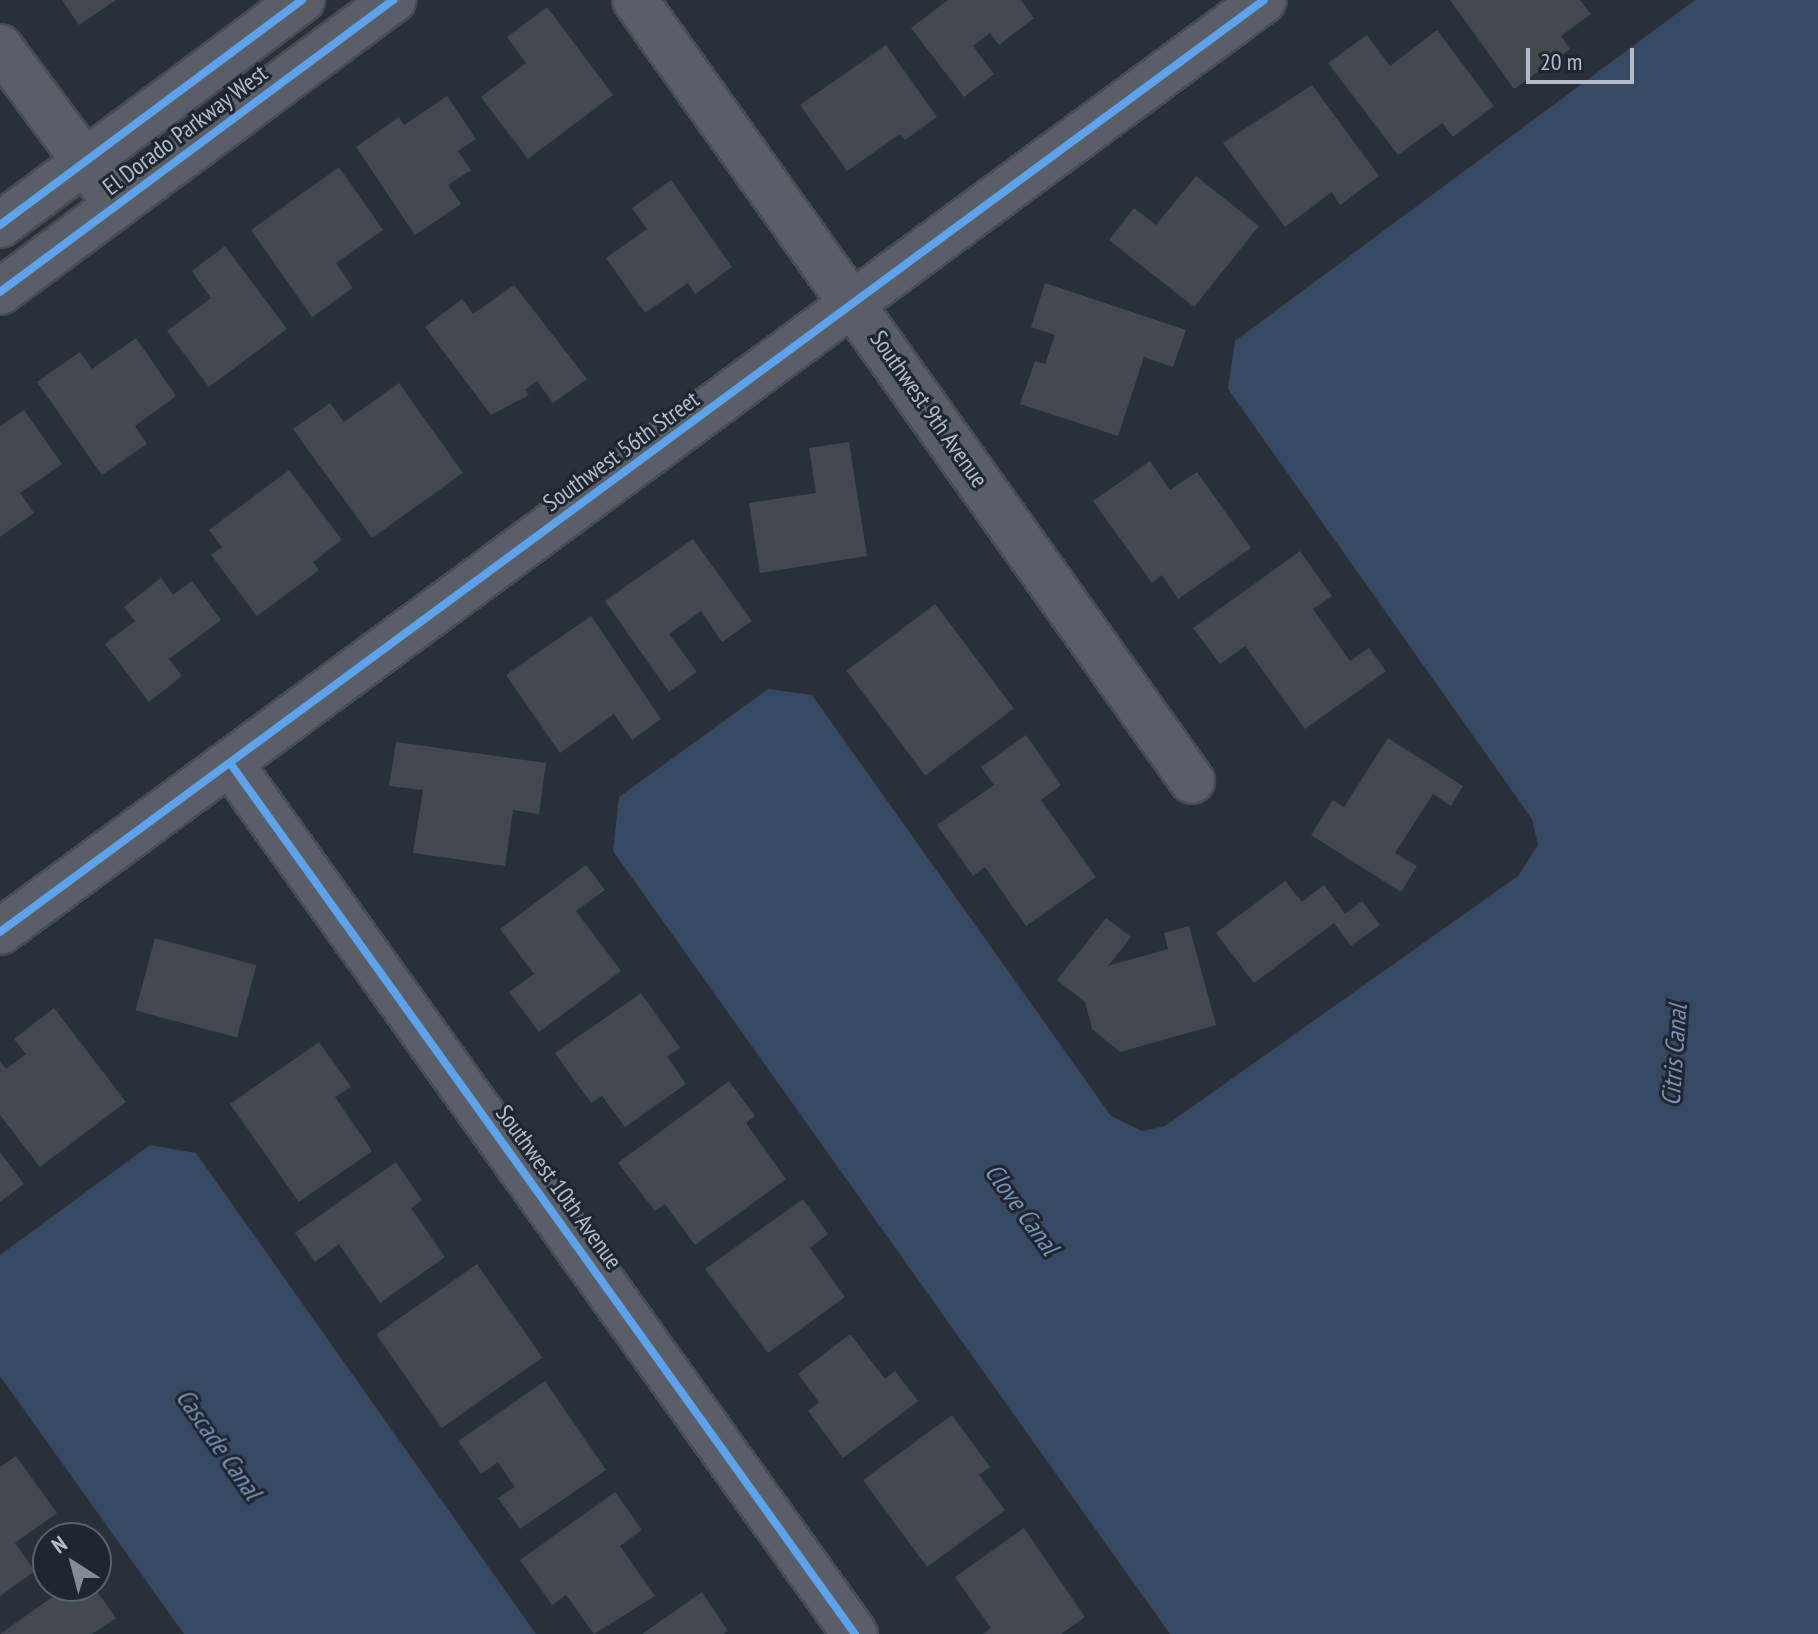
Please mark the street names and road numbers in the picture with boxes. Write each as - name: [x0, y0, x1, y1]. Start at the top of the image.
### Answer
- street label: El Dorado Parkway West: [97, 59, 273, 201]
- street label: Southwest 9th Avenue: [864, 325, 994, 493]
- street label: Southwest 56th Street: [538, 385, 704, 517]
- street label: Southwest 10th Avenue: [490, 1099, 628, 1275]

